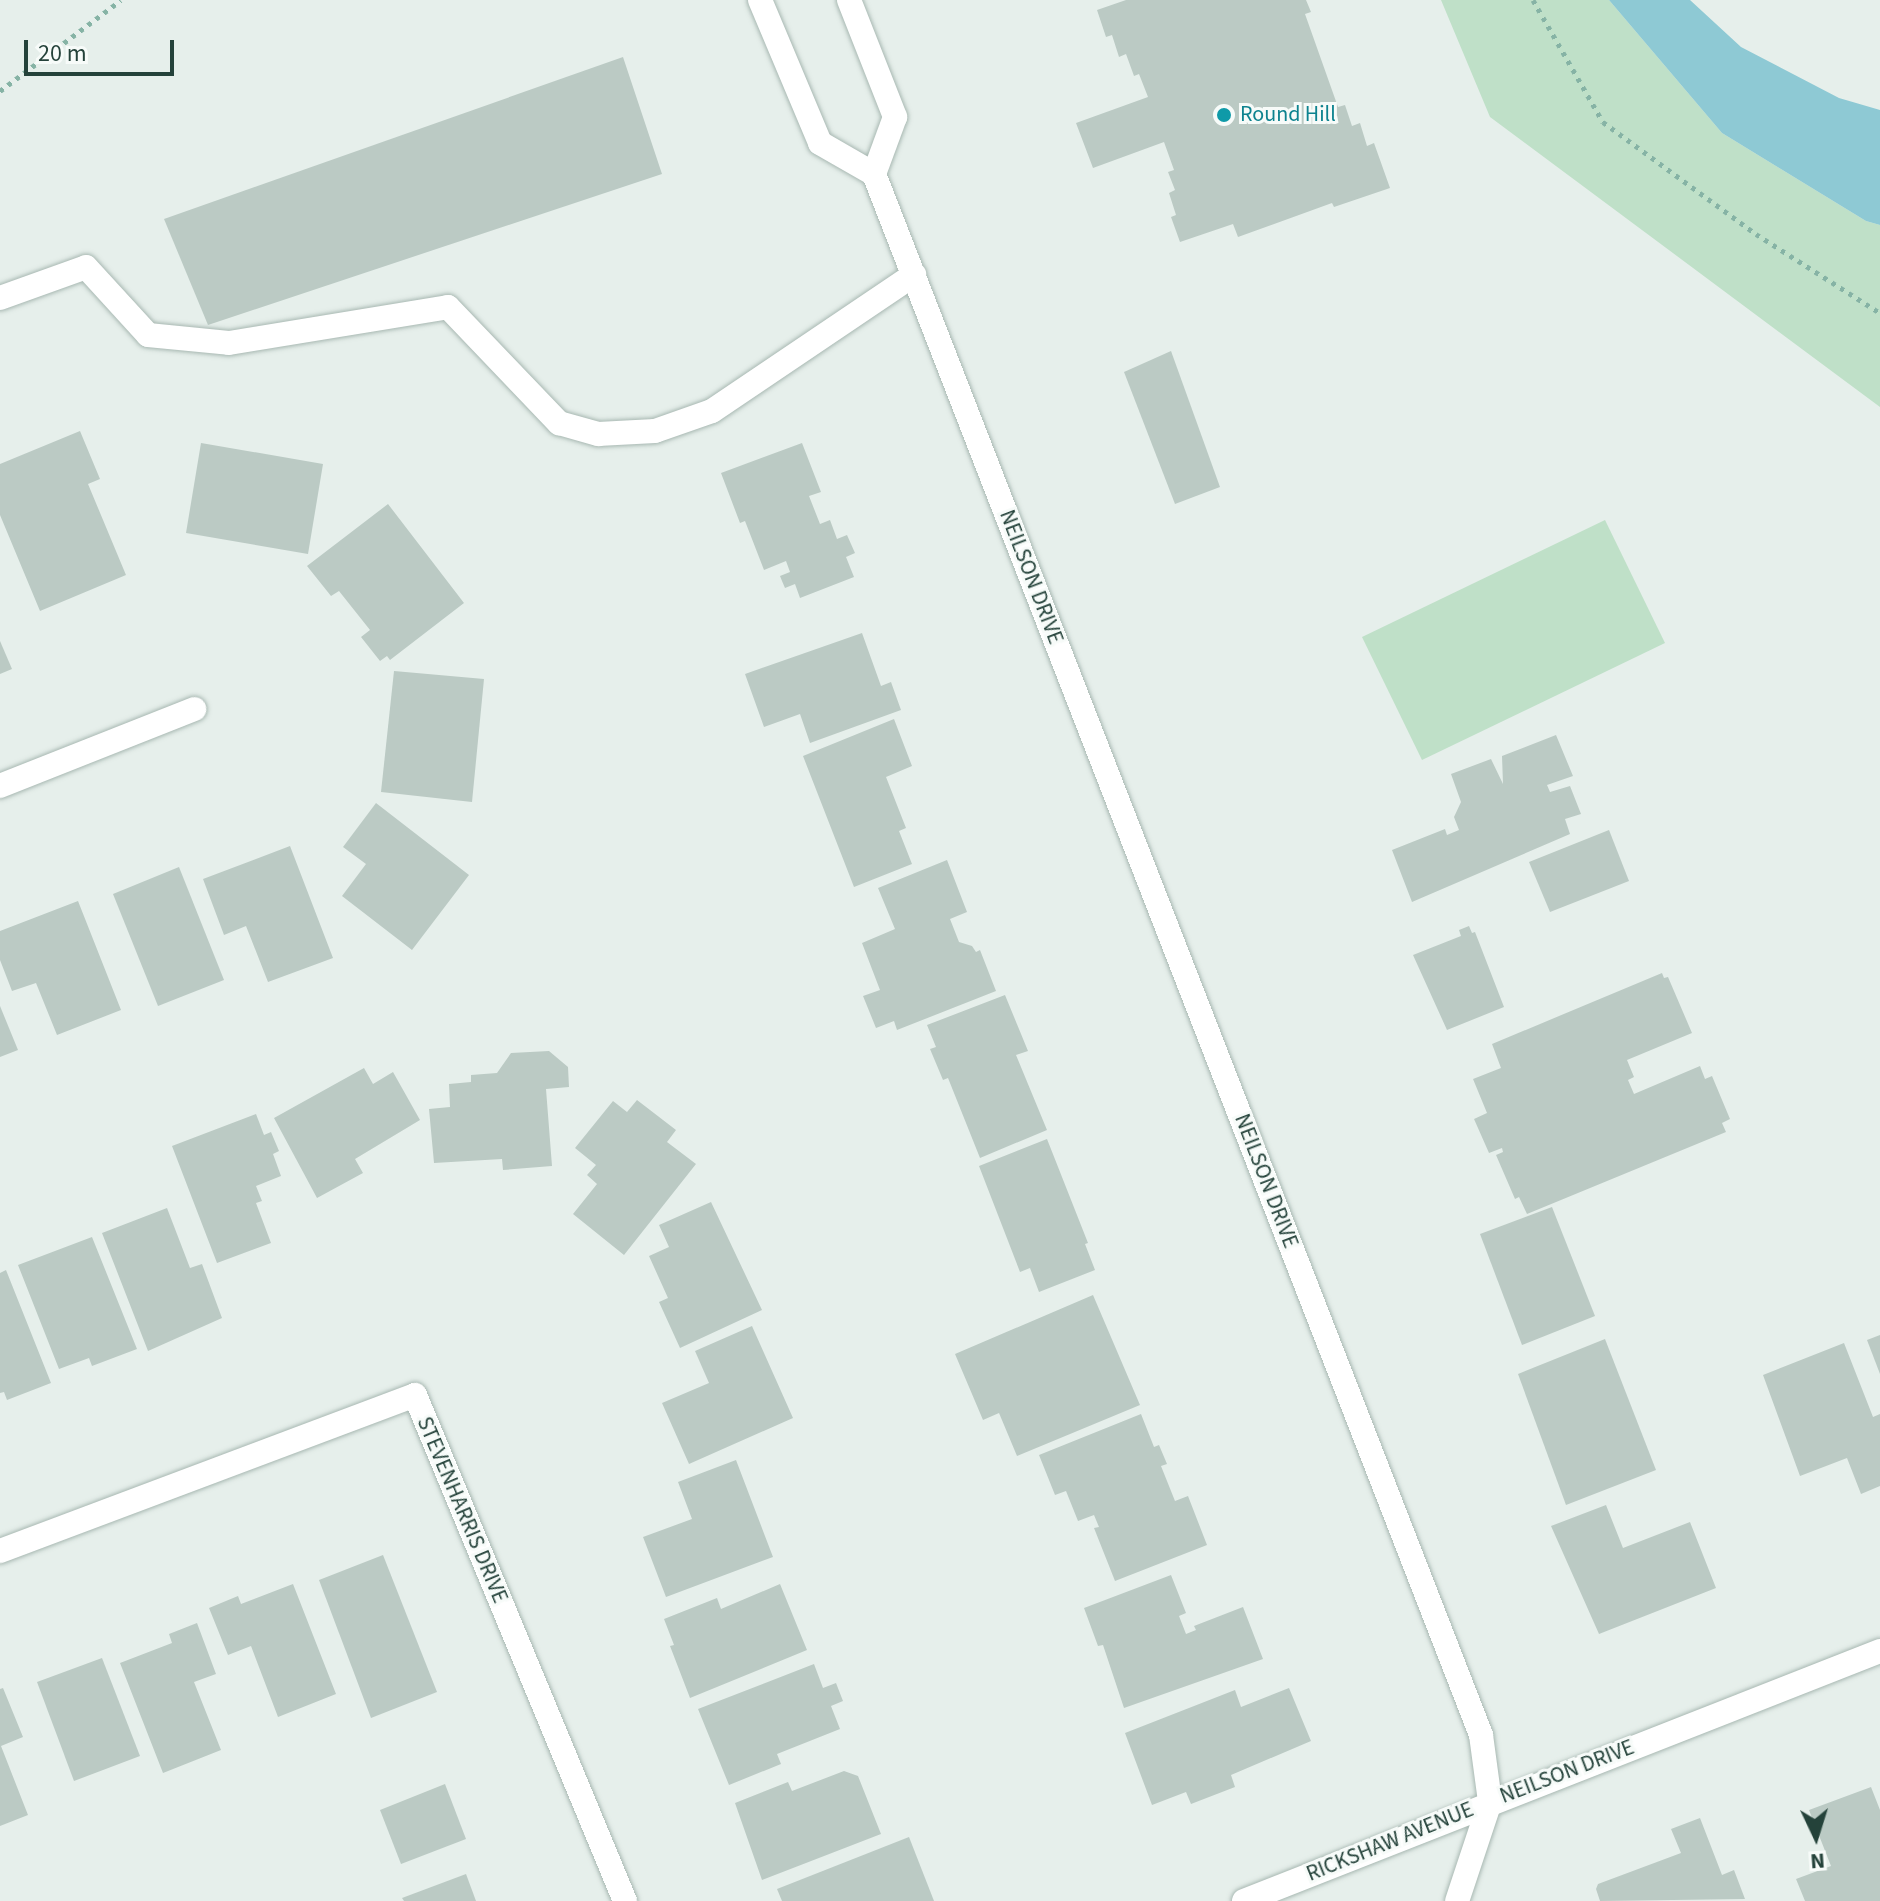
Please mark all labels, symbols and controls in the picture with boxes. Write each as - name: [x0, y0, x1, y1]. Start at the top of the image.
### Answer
- scale bar: [28, 24, 178, 74]
- text: 20 m: [38, 36, 87, 71]
- place label: Round Hill: [1240, 102, 1336, 128]
- marker: Round Hill: [1215, 106, 1233, 124]
- street label: NEILSON DRIVE: [993, 506, 1069, 648]
- street label: NEILSON DRIVE: [1228, 1110, 1304, 1252]
- street label: STEVENHARRIS DRIVE: [411, 1413, 513, 1607]
- street label: NEILSON DRIVE: [1496, 1734, 1638, 1810]
- street label: RICKSHAW AVENUE: [1303, 1796, 1477, 1888]
- north arrow: [1776, 1797, 1856, 1877]
- text: N: [1809, 1844, 1826, 1877]

